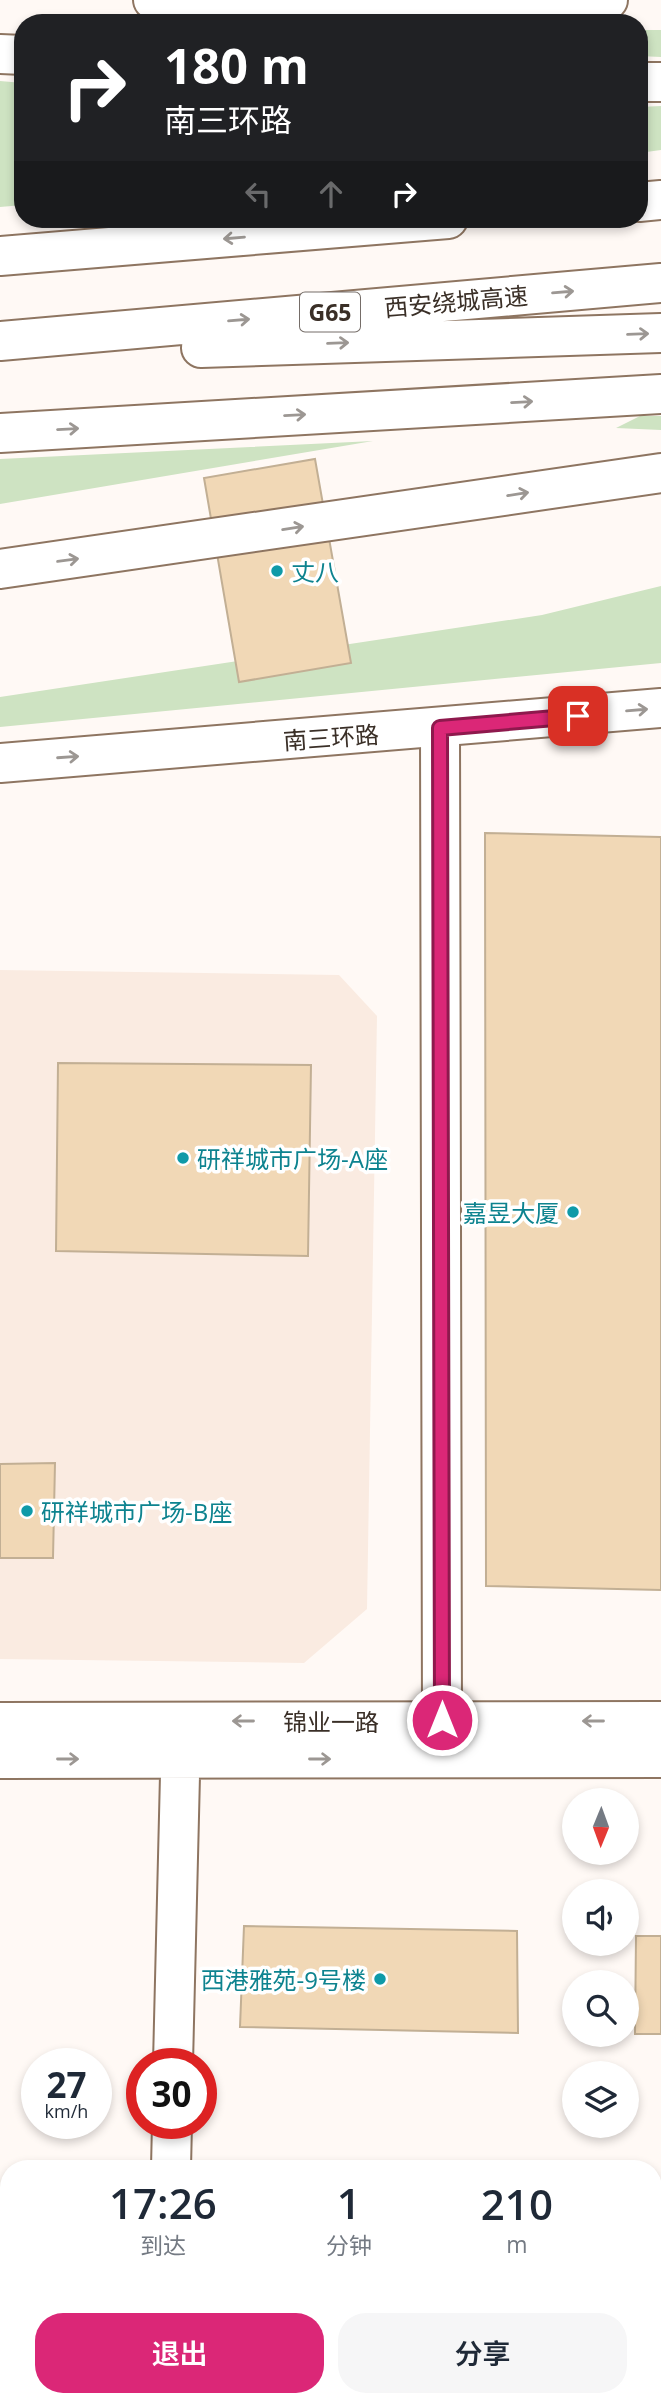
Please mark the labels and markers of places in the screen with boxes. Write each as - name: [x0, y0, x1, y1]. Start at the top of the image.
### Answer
- place label: 丈八: [291, 555, 339, 588]
- marker: 丈八: [269, 563, 285, 579]
- pin: [548, 686, 608, 746]
- place label: 研祥城市广场-A座: [197, 1142, 388, 1175]
- marker: 研祥城市广场-A座: [175, 1150, 191, 1166]
- place label: 嘉昱大厦: [463, 1196, 559, 1229]
- marker: 嘉昱大厦: [565, 1204, 581, 1220]
- place label: 研祥城市广场-B座: [41, 1495, 232, 1528]
- marker: 研祥城市广场-B座: [19, 1503, 35, 1519]
- place label: 西港雅苑-9号楼: [201, 1963, 366, 1996]
- marker: 西港雅苑-9号楼: [372, 1971, 388, 1987]

